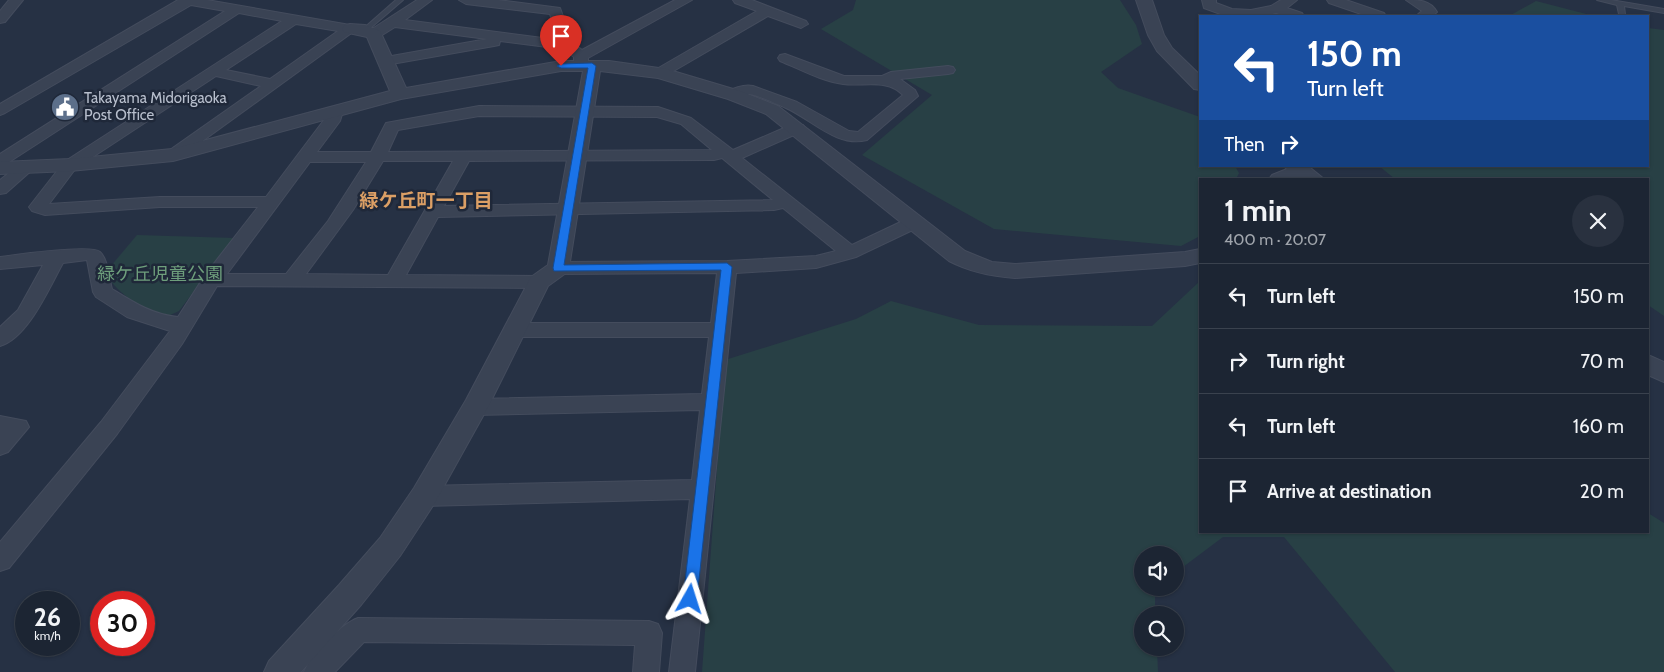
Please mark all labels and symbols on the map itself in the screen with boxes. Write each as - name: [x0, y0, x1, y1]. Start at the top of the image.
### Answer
- pin: [540, 15, 582, 66]
- place label: Takayama Midorigaoka Post Office: [84, 89, 228, 124]
- public building icon: Takayama Midorigaoka Post Office: [50, 92, 80, 122]
- district label: 緑ケ丘町一丁目: [359, 189, 493, 212]
- park label: 緑ケ丘児童公園: [97, 263, 223, 285]
- position arrow: [663, 572, 715, 624]
- speed limit sign: 30: [90, 591, 155, 656]

